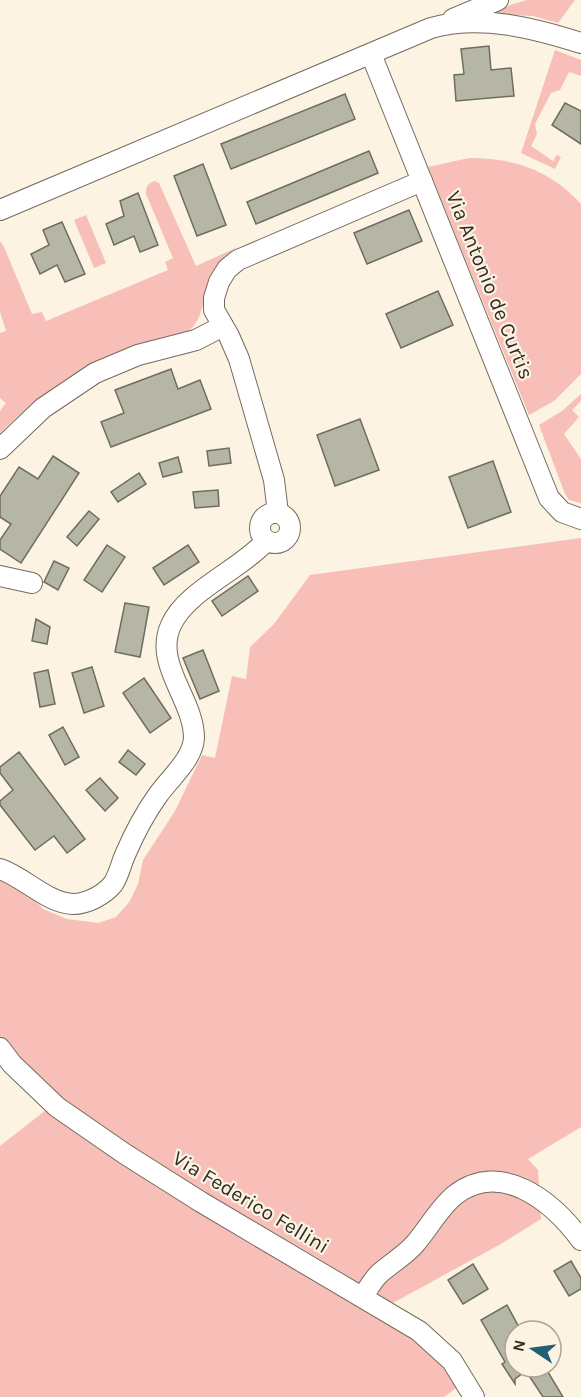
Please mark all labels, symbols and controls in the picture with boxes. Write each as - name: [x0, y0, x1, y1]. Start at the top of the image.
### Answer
- street label: Via Antonio de Curtis: [441, 187, 539, 383]
- street label: Via Federico Fellini: [168, 1146, 334, 1258]
- north arrow: [503, 1319, 563, 1379]
- text: N: [508, 1338, 529, 1353]

